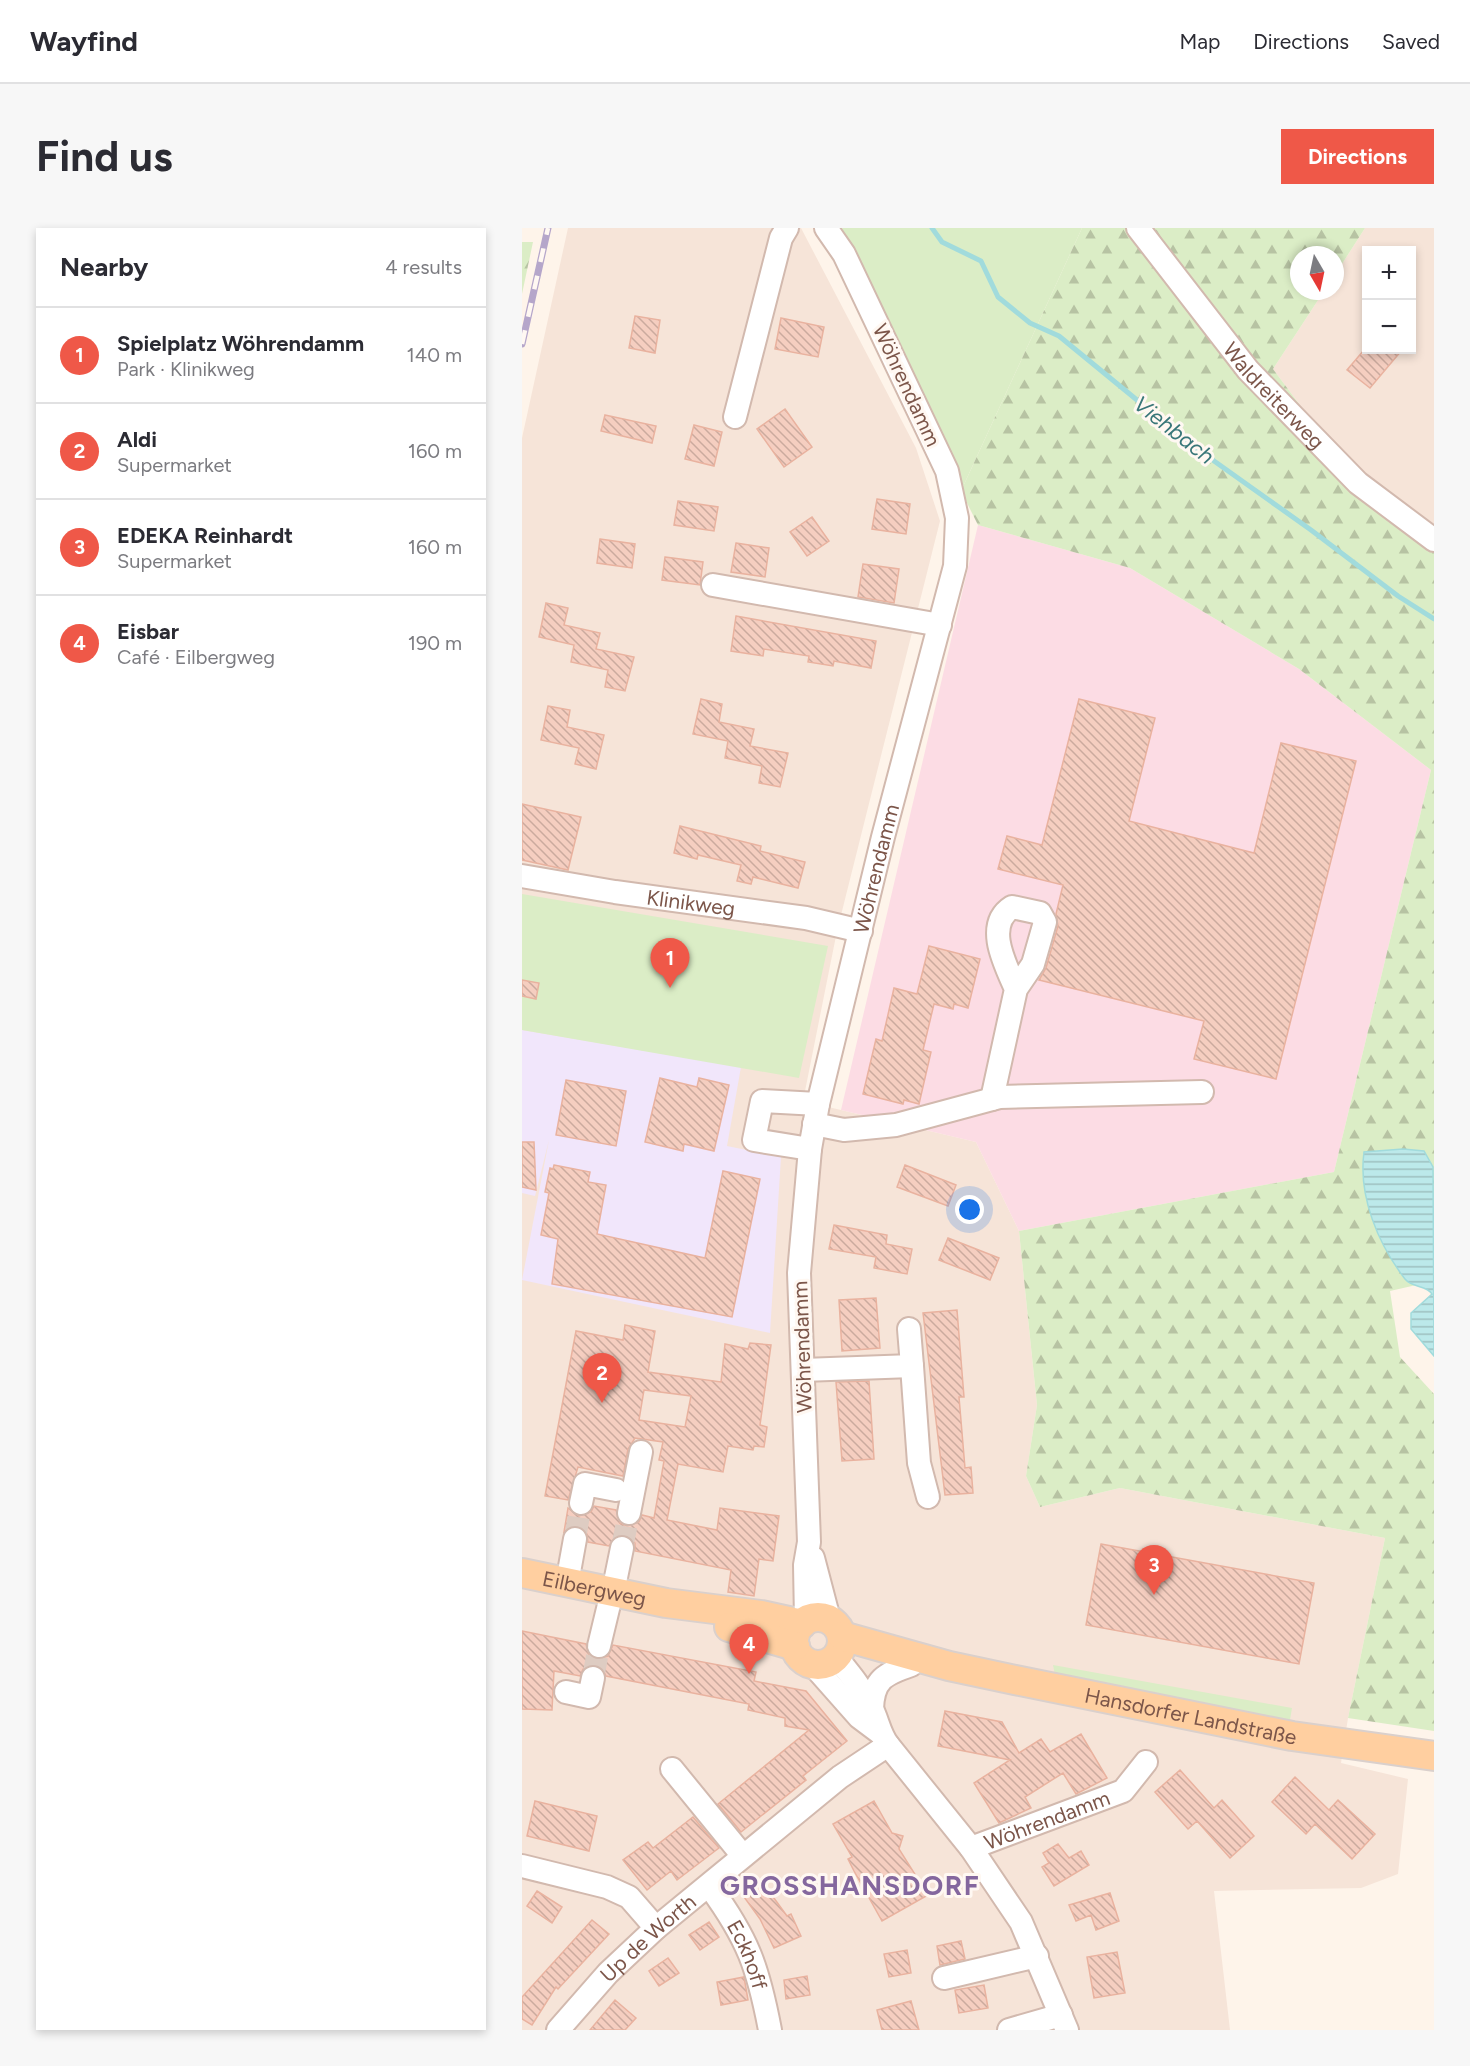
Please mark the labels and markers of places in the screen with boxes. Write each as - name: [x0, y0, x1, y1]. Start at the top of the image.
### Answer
- pin: 1: [650, 938, 690, 988]
- pin: 2: [582, 1354, 622, 1403]
- pin: 3: [1134, 1546, 1174, 1595]
- pin: 4: [730, 1624, 768, 1674]

